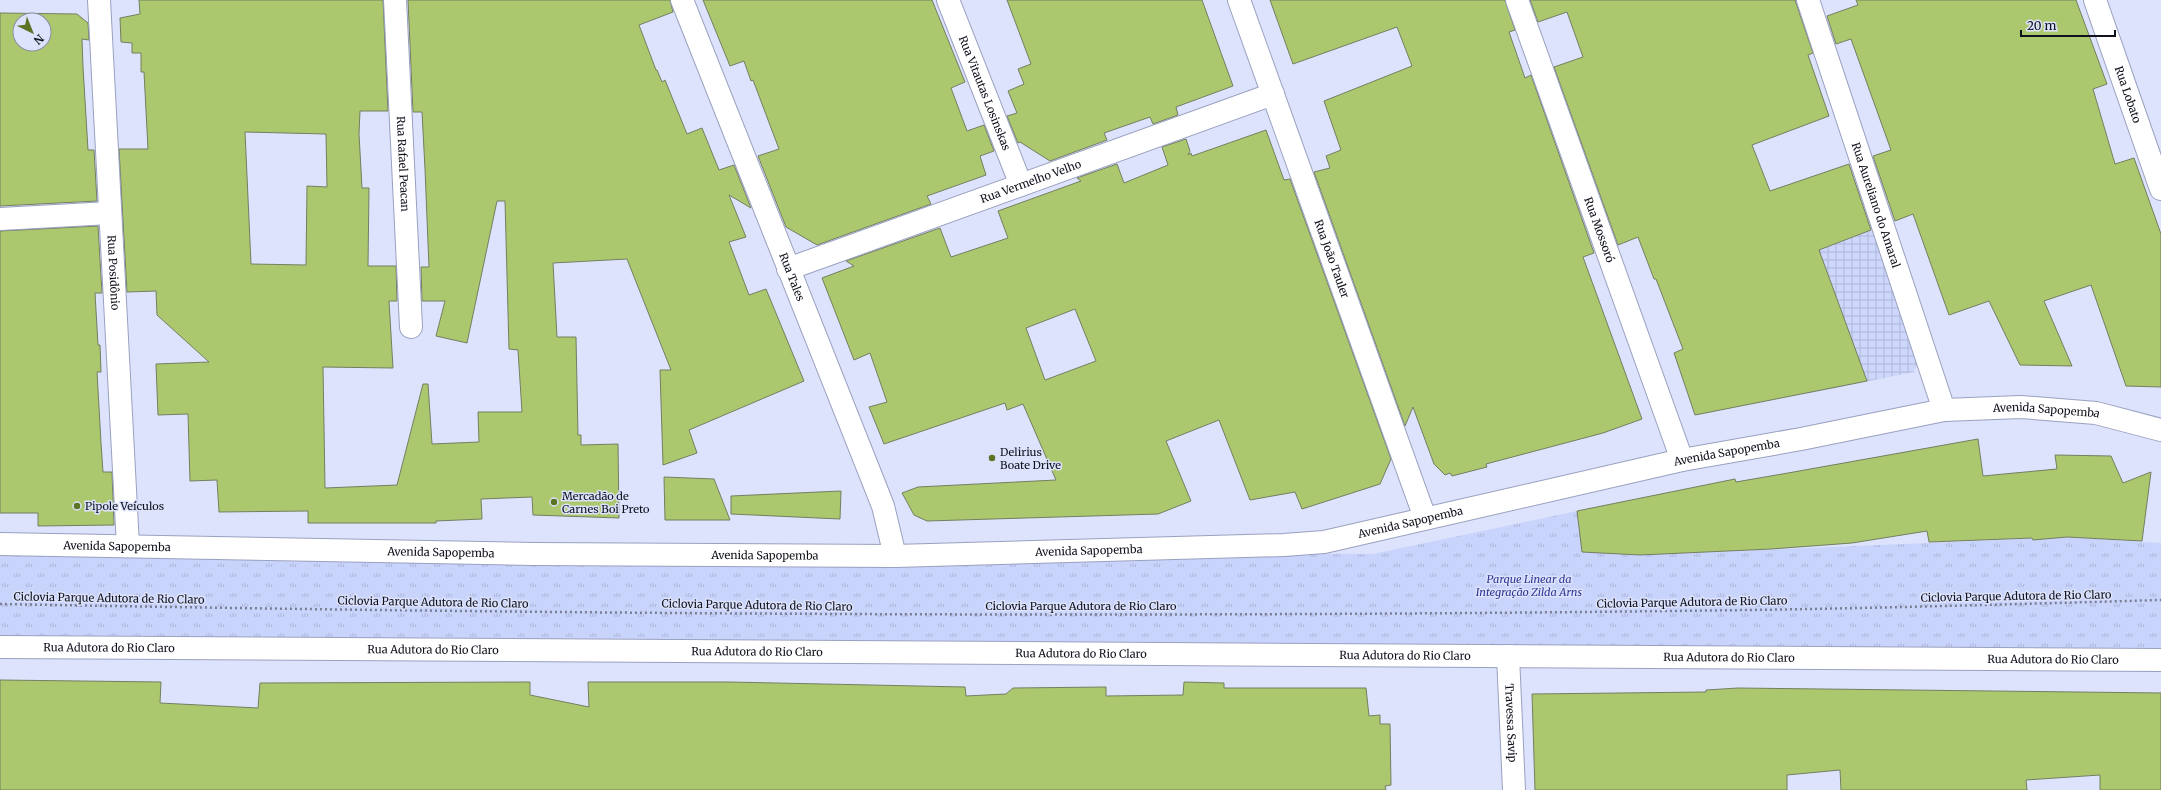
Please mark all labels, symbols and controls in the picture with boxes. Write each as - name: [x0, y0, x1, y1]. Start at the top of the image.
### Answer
- north arrow: [12, 12, 52, 52]
- scale bar: [2021, 12, 2115, 38]
- text: 20 m: [2027, 18, 2056, 33]
- text: N: [31, 31, 47, 48]
- street label: Rua Vitautas Losinskas: [956, 34, 1014, 152]
- street label: Rua Lobato: [2112, 64, 2145, 125]
- street label: Rua Rafael Peacan: [394, 116, 412, 213]
- street label: Rua Aureliano do Amaral: [1849, 140, 1904, 270]
- street label: Rua Vermelho Velho: [978, 157, 1084, 206]
- street label: Rua Mossoró: [1581, 195, 1618, 265]
- street label: Rua João Tauler: [1311, 218, 1352, 300]
- street label: Rua Posidônio: [104, 235, 123, 311]
- street label: Rua Tales: [776, 251, 808, 303]
- street label: Avenida Sapopemba: [1992, 400, 2102, 421]
- street label: Avenida Sapopemba: [1671, 436, 1781, 469]
- place label: Delirius Boate Drive: [1000, 445, 1061, 472]
- marker: Delirius Boate Drive: [987, 453, 997, 463]
- place label: Mercadão de Carnes Boi Preto: [562, 489, 650, 516]
- marker: Mercadão de Carnes Boi Preto: [549, 497, 559, 507]
- place label: Pipole Veículos: [85, 499, 164, 513]
- marker: Pipole Veículos: [72, 501, 82, 511]
- street label: Avenida Sapopemba: [1356, 503, 1464, 541]
- street label: Avenida Sapopemba: [62, 538, 171, 554]
- street label: Avenida Sapopemba: [1034, 542, 1143, 559]
- street label: Avenida Sapopemba: [386, 544, 495, 560]
- street label: Avenida Sapopemba: [710, 548, 819, 563]
- park label: Parque Linear da Integração Zilda Arns: [1476, 572, 1583, 599]
- street label: Ciclovia Parque Adutora de Rio Claro: [1920, 587, 2112, 605]
- street label: Ciclovia Parque Adutora de Rio Claro: [13, 589, 205, 607]
- street label: Ciclovia Parque Adutora de Rio Claro: [337, 593, 529, 611]
- street label: Ciclovia Parque Adutora de Rio Claro: [1596, 593, 1788, 611]
- street label: Ciclovia Parque Adutora de Rio Claro: [661, 596, 853, 614]
- street label: Ciclovia Parque Adutora de Rio Claro: [986, 599, 1177, 613]
- street label: Rua Adutora do Rio Claro: [43, 640, 175, 655]
- street label: Rua Adutora do Rio Claro: [367, 642, 499, 657]
- street label: Rua Adutora do Rio Claro: [691, 644, 823, 659]
- street label: Rua Adutora do Rio Claro: [1015, 646, 1147, 661]
- street label: Rua Adutora do Rio Claro: [1339, 648, 1471, 663]
- street label: Rua Adutora do Rio Claro: [1663, 650, 1795, 665]
- street label: Rua Adutora do Rio Claro: [1987, 652, 2119, 667]
- street label: Travessa Savip: [1502, 683, 1520, 763]

